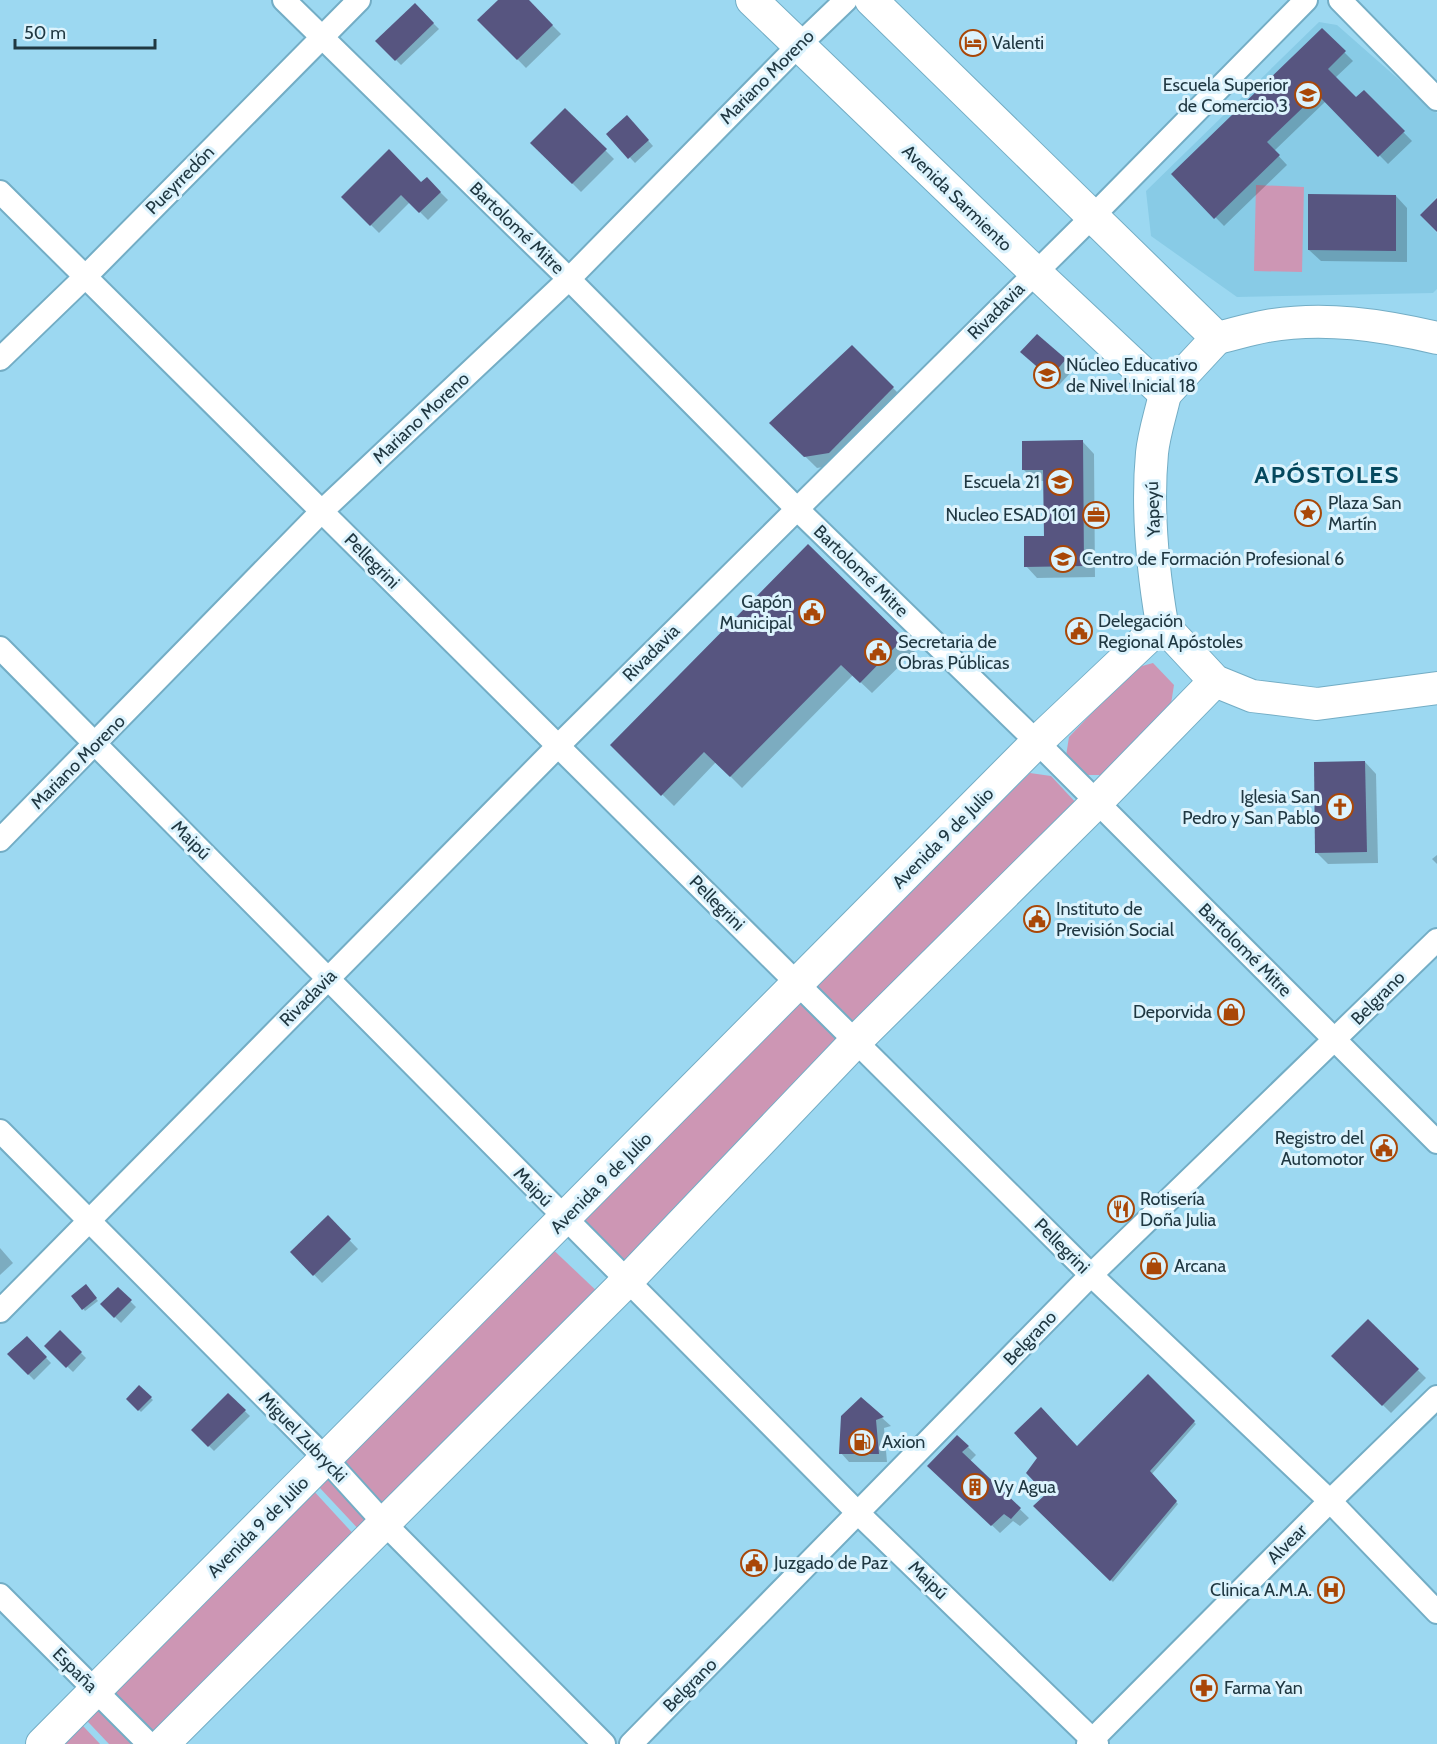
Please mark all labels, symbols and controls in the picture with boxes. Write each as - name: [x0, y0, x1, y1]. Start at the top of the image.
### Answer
- scale bar: [15, 12, 154, 50]
- text: 50 m: [24, 22, 66, 44]
- street label: Mariano Moreno: [715, 25, 819, 129]
- hotel icon: Valenti: [958, 28, 988, 58]
- place label: Valenti: [992, 32, 1044, 54]
- place label: Escuela Superior de Comercio 3: [1163, 74, 1288, 117]
- school or university icon: Escuela Superior de Comercio 3: [1293, 80, 1323, 110]
- street label: Avenida Sarmiento: [897, 140, 1017, 256]
- street label: Pueyrredón: [141, 141, 219, 219]
- street label: Bartolomé Mitre: [465, 177, 569, 279]
- street label: Rivadavia: [963, 278, 1029, 344]
- place label: Núcleo Educativo de Nivel Inicial 18: [1066, 354, 1198, 397]
- school or university icon: Núcleo Educativo de Nivel Inicial 18: [1032, 360, 1062, 390]
- street label: Mariano Moreno: [368, 368, 474, 468]
- district label: APÓSTOLES: [1254, 460, 1400, 489]
- school or university icon: Escuela 21: [1045, 467, 1075, 497]
- place label: Escuela 21: [964, 471, 1040, 493]
- street label: Yapeyú: [1141, 481, 1165, 538]
- place label: Plaza San Martín: [1328, 492, 1401, 535]
- place icon: Plaza San Martín: [1293, 498, 1323, 528]
- office icon: Nucleo ESAD 101: [1081, 500, 1111, 530]
- place label: Nucleo ESAD 101: [946, 504, 1076, 526]
- street label: Bartolomé Mitre: [809, 520, 913, 622]
- street label: Pellegrini: [340, 529, 404, 593]
- school or university icon: Centro de Formación Profesional 6: [1048, 544, 1078, 574]
- place label: Centro de Formación Profesional 6: [1082, 548, 1344, 570]
- place label: Gapón Municipal: [719, 591, 793, 634]
- public building icon: Gapón Municipal: [797, 597, 827, 627]
- place label: Delegación Regional Apóstoles: [1098, 610, 1243, 653]
- public building icon: Delegación Regional Apóstoles: [1064, 616, 1094, 646]
- street label: Rivadavia: [618, 620, 684, 686]
- place label: Secretaria de Obras Públicas: [898, 631, 1009, 674]
- public building icon: Secretaria de Obras Públicas: [863, 637, 893, 667]
- street label: Mariano Moreno: [26, 710, 130, 814]
- street label: Avenida 9 de Julio: [888, 783, 998, 893]
- place label: Iglesia San Pedro y San Pablo: [1182, 786, 1320, 829]
- church icon: Iglesia San Pedro y San Pablo: [1325, 792, 1355, 822]
- street label: Maipú: [167, 816, 215, 864]
- street label: Pellegrini: [685, 871, 749, 935]
- place label: Instituto de Previsión Social: [1056, 898, 1175, 941]
- street label: Bartolomé Mitre: [1194, 899, 1296, 1001]
- public building icon: Instituto de Previsión Social: [1022, 904, 1052, 934]
- street label: Rivadavia: [275, 965, 341, 1031]
- street label: Belgrano: [1346, 966, 1410, 1030]
- shop icon: Deporvida: [1216, 997, 1246, 1027]
- place label: Deporvida: [1133, 1001, 1212, 1023]
- place label: Registro del Automotor: [1275, 1127, 1365, 1170]
- street label: Avenida 9 de Julio: [546, 1128, 656, 1238]
- public building icon: Registro del Automotor: [1369, 1133, 1399, 1163]
- street label: Maipú: [509, 1163, 557, 1211]
- place label: Rotisería Doña Julia: [1140, 1188, 1217, 1231]
- restaurant icon: Rotisería Doña Julia: [1106, 1194, 1136, 1224]
- street label: Pellegrini: [1030, 1214, 1094, 1278]
- shop icon: Arcana: [1139, 1251, 1169, 1281]
- place label: Arcana: [1174, 1255, 1226, 1277]
- street label: Belgrano: [999, 1306, 1061, 1370]
- street label: Miguel Zubrycki: [254, 1387, 352, 1487]
- fuel station icon: Axion: [847, 1427, 877, 1457]
- place label: Axion: [882, 1431, 925, 1453]
- street label: Avenida 9 de Julio: [203, 1472, 313, 1582]
- building icon: Vy Agua: [960, 1472, 990, 1502]
- place label: Vy Agua: [994, 1476, 1056, 1498]
- street label: Alvear: [1262, 1519, 1312, 1569]
- public building icon: Juzgado de Paz: [739, 1548, 769, 1578]
- place label: Juzgado de Paz: [773, 1552, 889, 1574]
- street label: Maipú: [904, 1556, 952, 1604]
- hospital icon: Clinica A.M.A.: [1316, 1575, 1346, 1605]
- place label: Clinica A.M.A.: [1210, 1579, 1312, 1601]
- street label: España: [48, 1643, 102, 1697]
- street label: Belgrano: [658, 1653, 722, 1717]
- pharmacy icon: Farma Yan: [1189, 1673, 1219, 1703]
- place label: Farma Yan: [1224, 1677, 1303, 1699]

